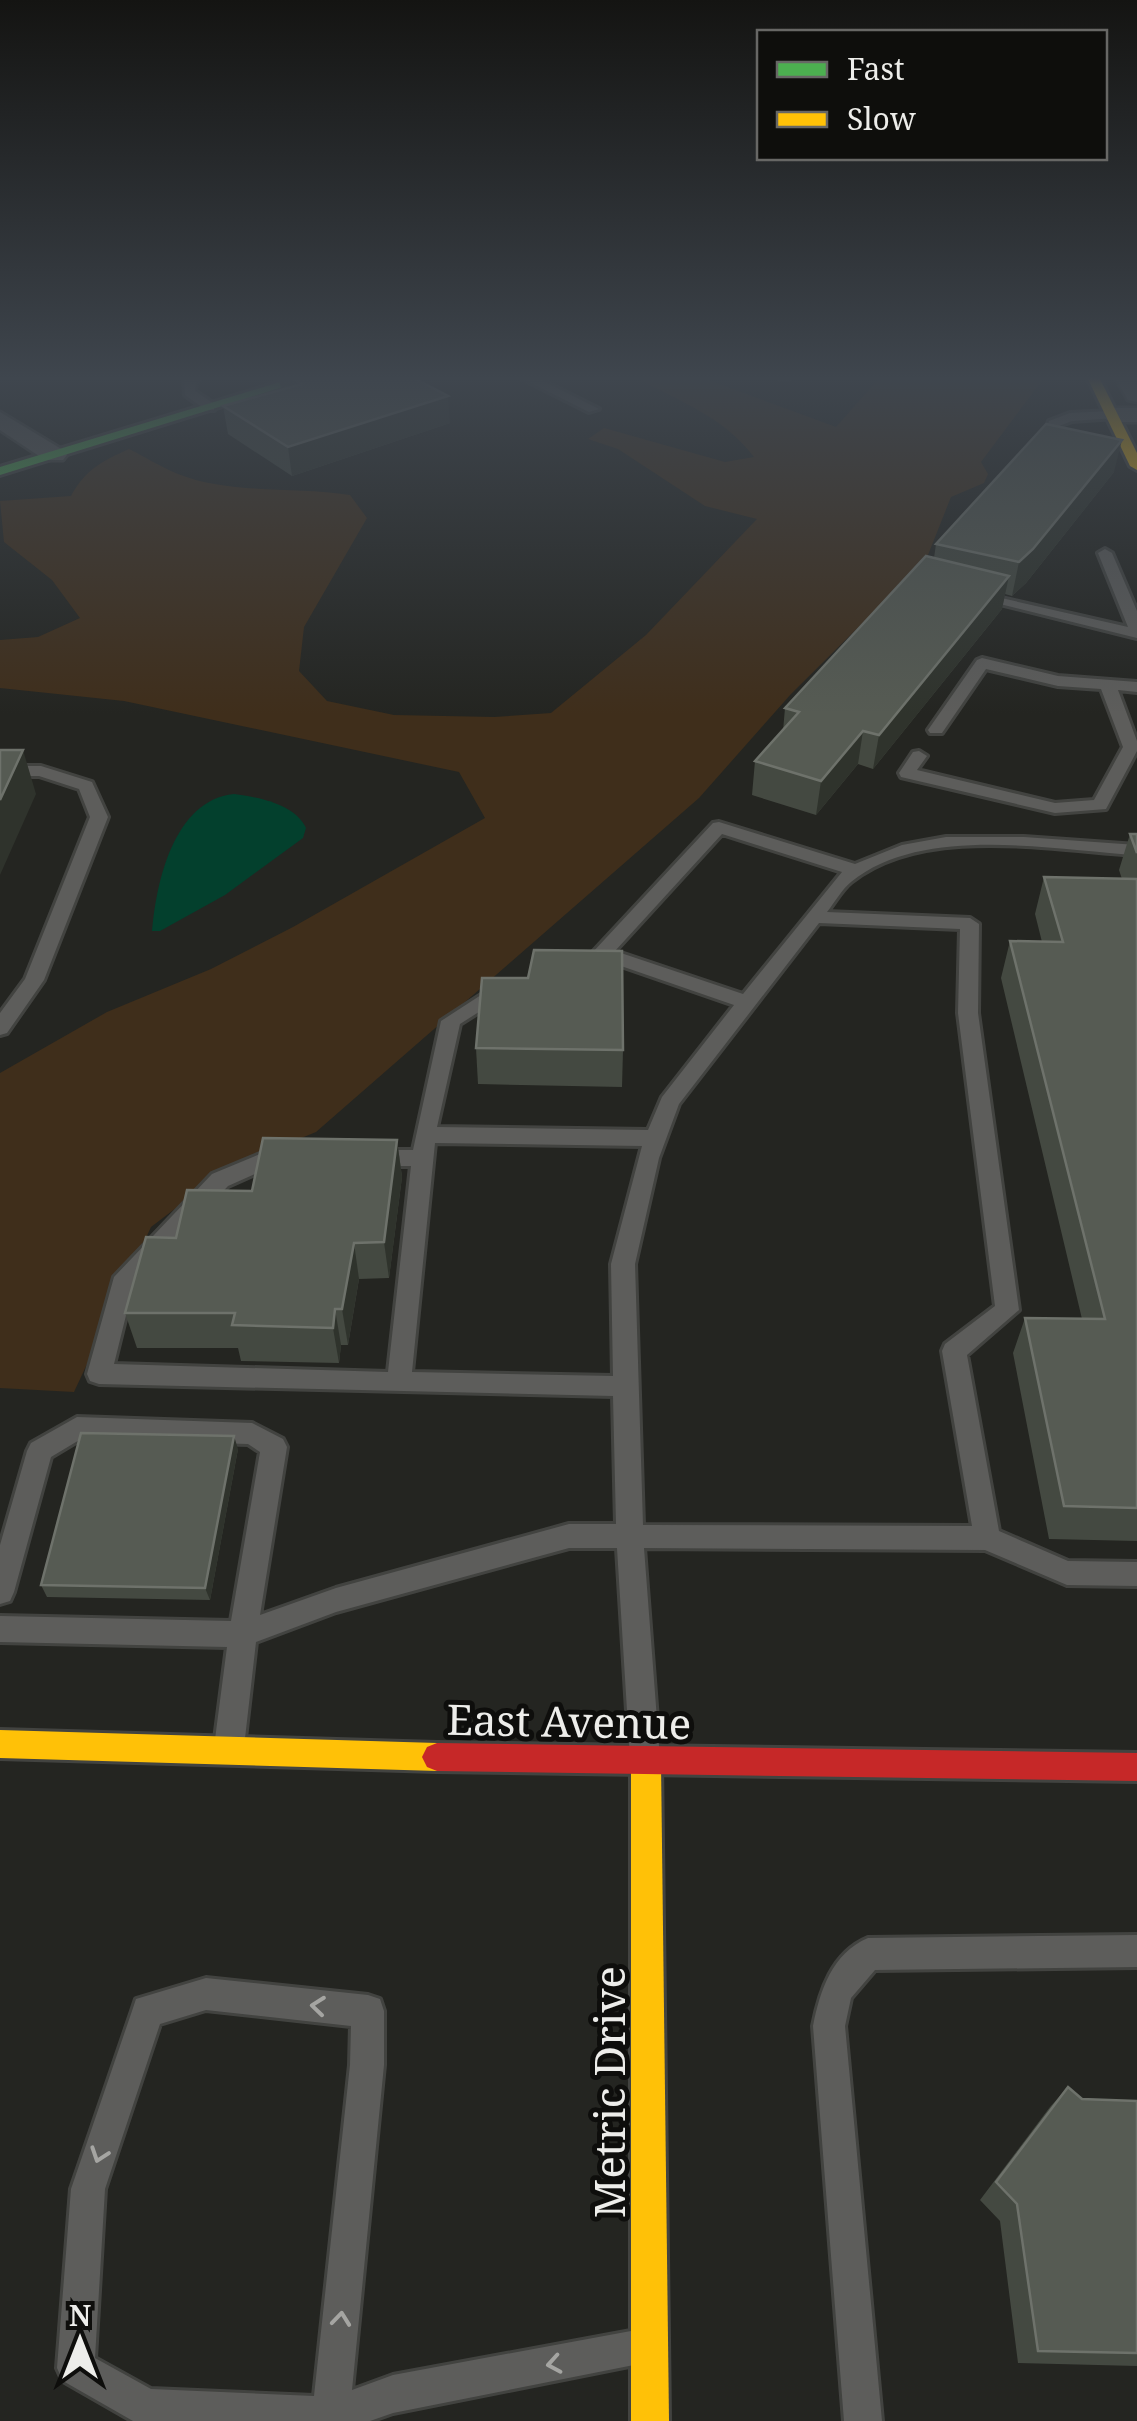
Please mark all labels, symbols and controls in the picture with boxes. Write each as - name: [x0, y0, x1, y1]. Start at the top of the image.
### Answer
- legend: [757, 30, 1107, 160]
- text: Fast: [847, 48, 904, 89]
- text: Slow: [847, 98, 916, 139]
- street label: East Avenue: [446, 1690, 692, 1751]
- street label: Metric Drive: [580, 1966, 637, 2218]
- one-way arrow: [309, 1995, 325, 2017]
- one-way arrow: [90, 2146, 111, 2163]
- north arrow: [30, 2291, 130, 2391]
- text: N: [69, 2296, 91, 2334]
- one-way arrow: [329, 2311, 351, 2327]
- one-way arrow: [545, 2353, 562, 2374]

